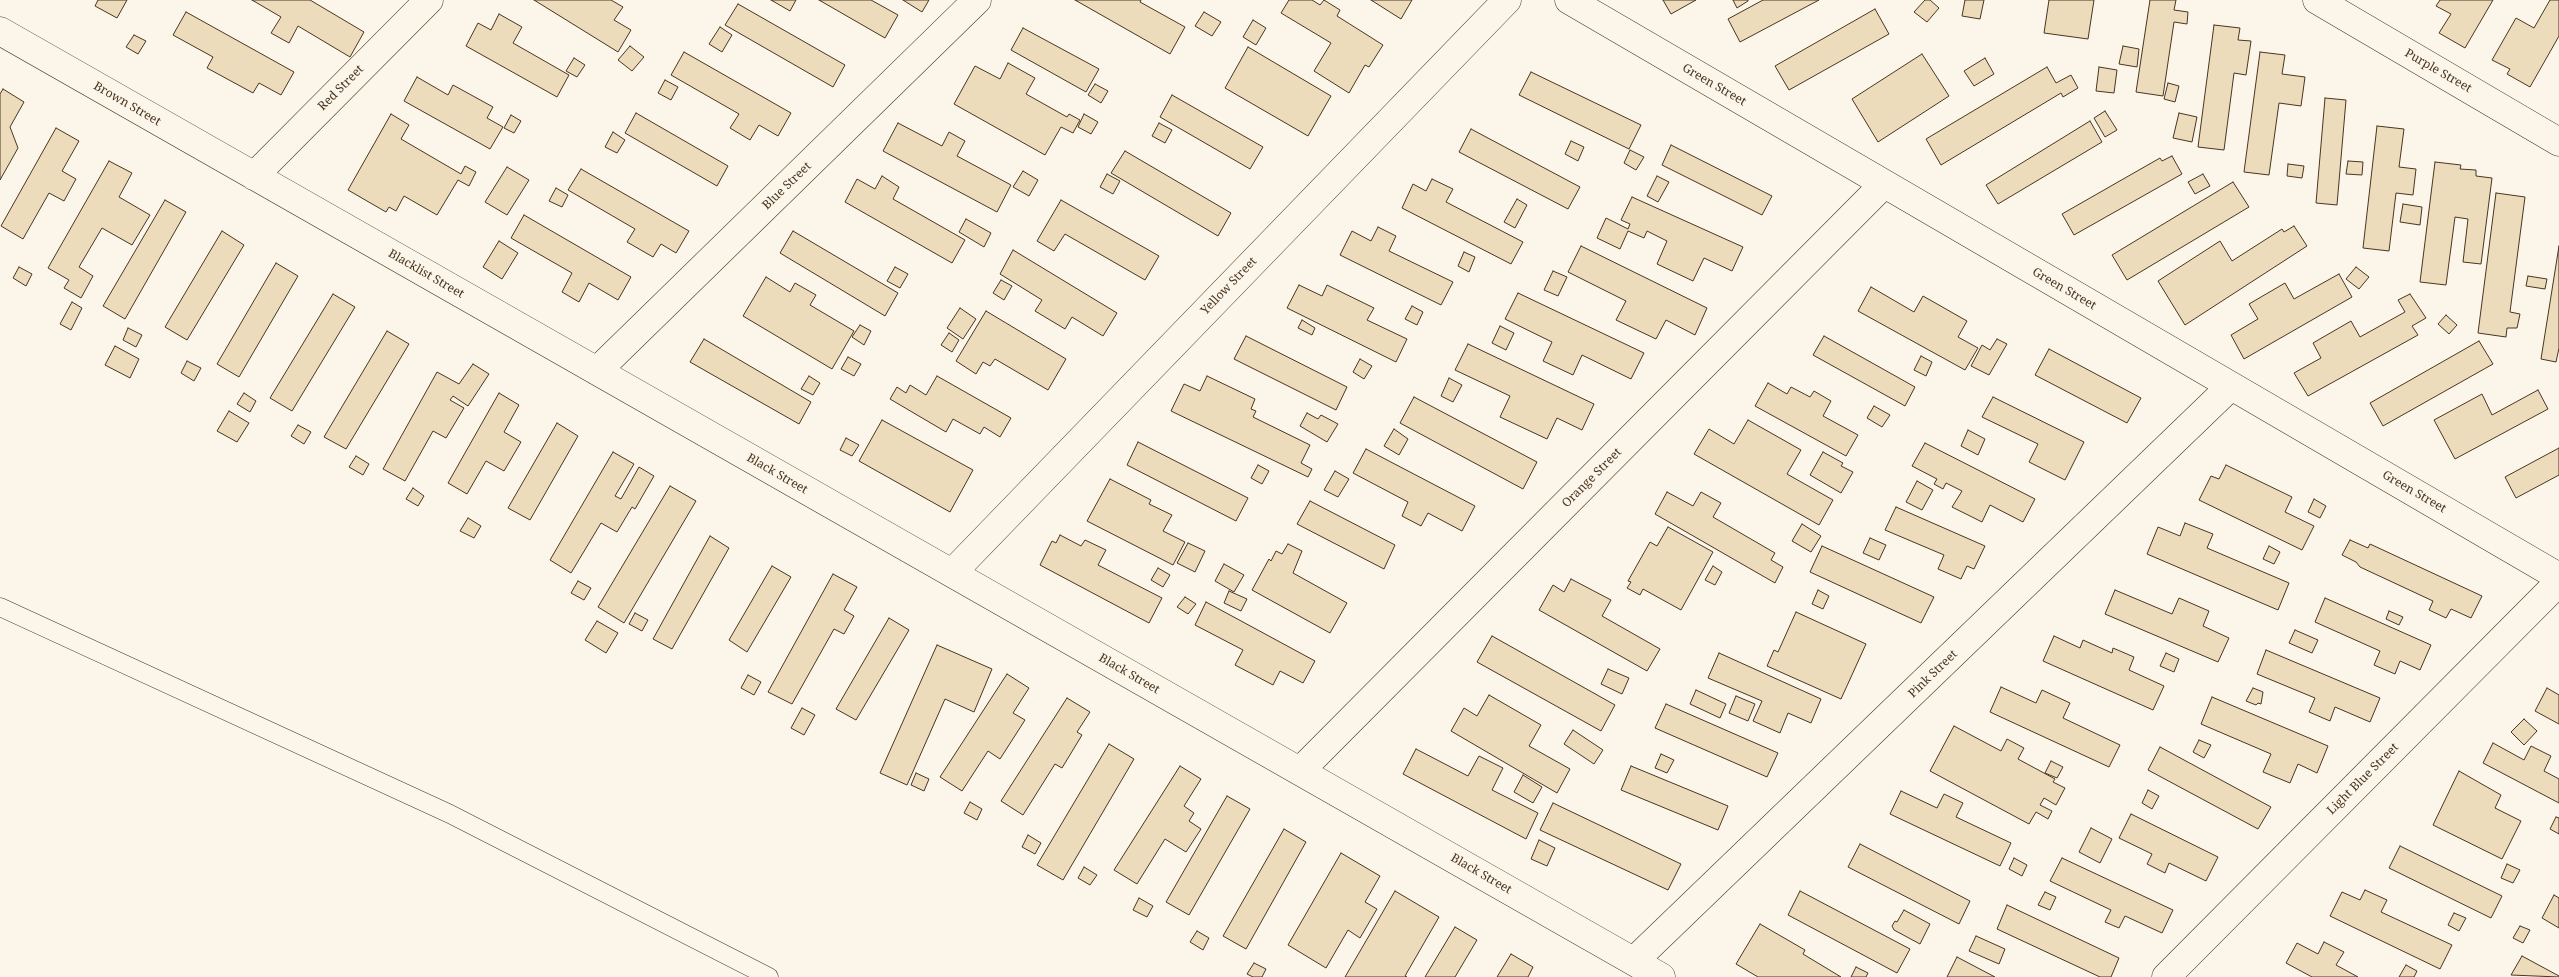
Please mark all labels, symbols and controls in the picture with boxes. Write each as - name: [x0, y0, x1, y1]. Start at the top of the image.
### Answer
- street label: Purple Street: [2402, 46, 2474, 96]
- street label: Green Street: [1679, 61, 1749, 109]
- street label: Red Street: [315, 62, 367, 114]
- street label: Brown Street: [91, 79, 163, 129]
- street label: Blue Street: [760, 159, 814, 213]
- street label: Blacklist Street: [386, 247, 466, 301]
- street label: Yellow Street: [1198, 254, 1260, 318]
- street label: Green Street: [2029, 265, 2099, 313]
- street label: Orange Street: [1559, 445, 1625, 511]
- street label: Black Street: [744, 451, 810, 497]
- street label: Green Street: [2379, 468, 2449, 516]
- street label: Pink Street: [1906, 647, 1960, 701]
- street label: Black Street: [1096, 651, 1162, 697]
- street label: Light Blue Street: [2324, 740, 2402, 818]
- street label: Black Street: [1448, 851, 1514, 897]

